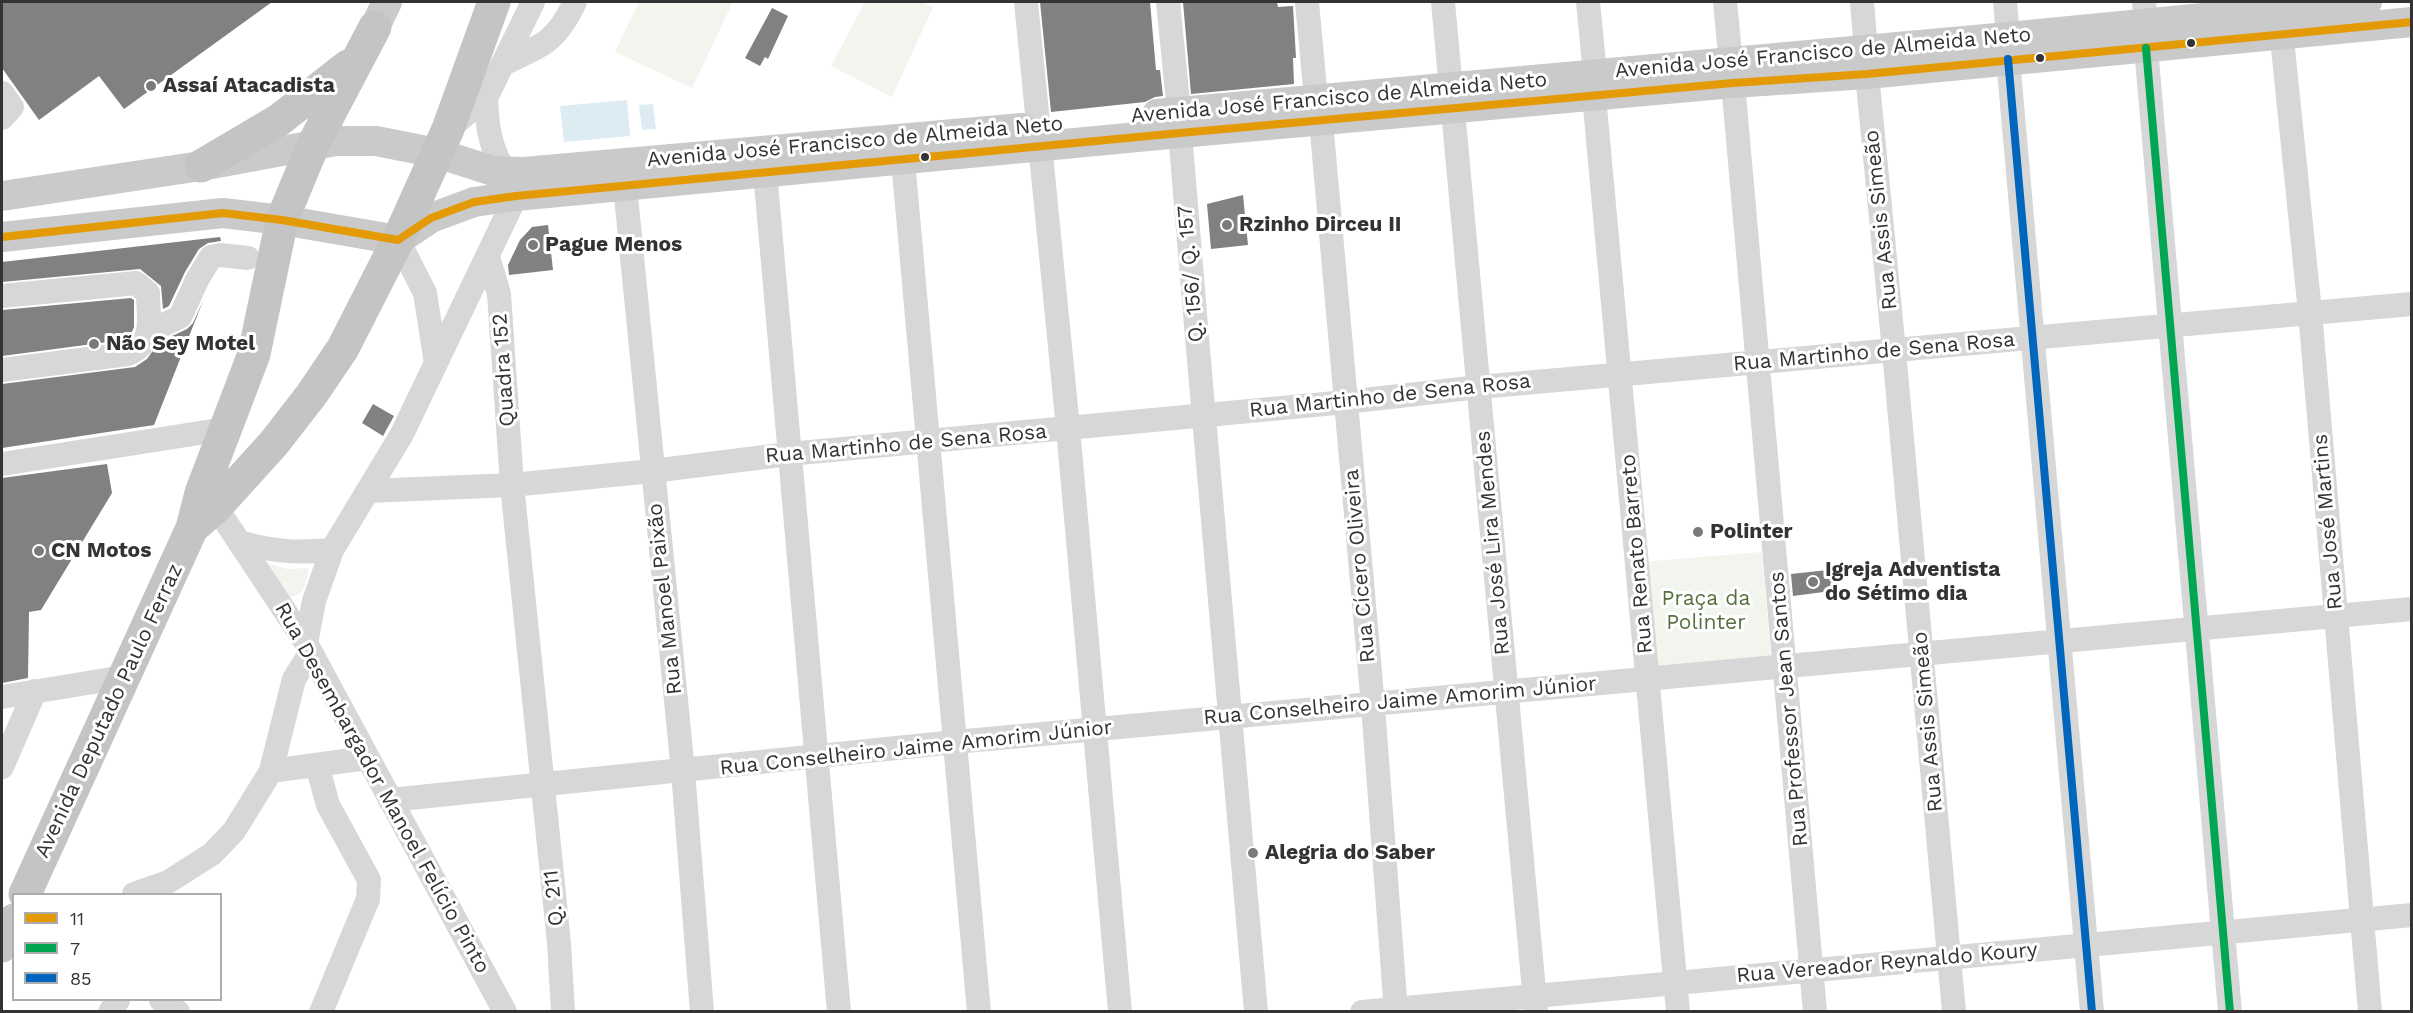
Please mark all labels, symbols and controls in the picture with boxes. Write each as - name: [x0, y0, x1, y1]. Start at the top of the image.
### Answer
- street label: Avenida José Francisco de Almeida Neto: [1614, 22, 2032, 84]
- unlabelled marker: [2185, 37, 2197, 49]
- unlabelled marker: [2034, 52, 2046, 64]
- street label: Avenida José Francisco de Almeida Neto: [1130, 67, 1548, 129]
- place label: Assaí Atacadista: [163, 73, 335, 99]
- marker: Assaí Atacadista: [144, 79, 158, 93]
- street label: Avenida José Francisco de Almeida Neto: [646, 111, 1064, 173]
- street label: Rua Assis Simeão: [1859, 129, 1903, 311]
- unlabelled marker: [919, 151, 931, 163]
- street label: Q. 156/ Q. 157: [1172, 205, 1210, 343]
- place label: Rzinho Dirceu II: [1239, 212, 1402, 238]
- marker: Rzinho Dirceu II: [1220, 218, 1234, 232]
- place label: Pague Menos: [545, 232, 682, 258]
- marker: Pague Menos: [526, 238, 540, 252]
- street label: Quadra 152: [487, 312, 521, 428]
- street label: Rua Martinho de Sena Rosa: [1732, 327, 2016, 377]
- place label: Não Sey Motel: [106, 331, 255, 357]
- marker: Não Sey Motel: [87, 337, 101, 351]
- street label: Rua Martinho de Sena Rosa: [1248, 369, 1532, 423]
- street label: Rua Martinho de Sena Rosa: [764, 419, 1048, 469]
- street label: Rua José Lira Mendes: [1471, 430, 1515, 656]
- street label: Rua José Martins: [2308, 433, 2348, 611]
- street label: Rua Renato Barreto: [1616, 453, 1658, 655]
- street label: Rua Cícero Oliveira: [1339, 468, 1381, 664]
- street label: Rua Manoel Paixão: [642, 502, 688, 696]
- place label: Polinter: [1710, 519, 1793, 545]
- marker: Polinter: [1691, 525, 1705, 539]
- place label: CN Motos: [51, 538, 151, 564]
- marker: CN Motos: [32, 544, 46, 558]
- place label: Igreja Adventista do Sétimo dia: [1825, 557, 2000, 607]
- street label: Avenida Deputado Paulo Ferraz: [30, 560, 188, 862]
- street label: Rua Professor Jean Santos: [1764, 570, 1814, 848]
- marker: Igreja Adventista do Sétimo dia: [1806, 575, 1820, 589]
- park label: Praça da Polinter: [1662, 586, 1750, 636]
- street label: Rua Desembargador Manoel Felício Pinto: [269, 598, 495, 978]
- street label: Rua Assis Simeão: [1908, 631, 1948, 813]
- street label: Rua Conselheiro Jaime Amorim Júnior: [1202, 671, 1598, 731]
- street label: Rua Conselheiro Jaime Amorim Júnior: [719, 715, 1113, 781]
- place label: Alegria do Saber: [1265, 840, 1435, 866]
- marker: Alegria do Saber: [1246, 846, 1260, 860]
- street label: Q. 211: [539, 869, 569, 927]
- legend: [12, 893, 222, 1001]
- text: 11: [70, 908, 84, 929]
- street label: Rua Vereador Reynaldo Koury: [1735, 937, 2039, 989]
- text: 7: [70, 938, 80, 959]
- text: 85: [70, 968, 92, 989]

